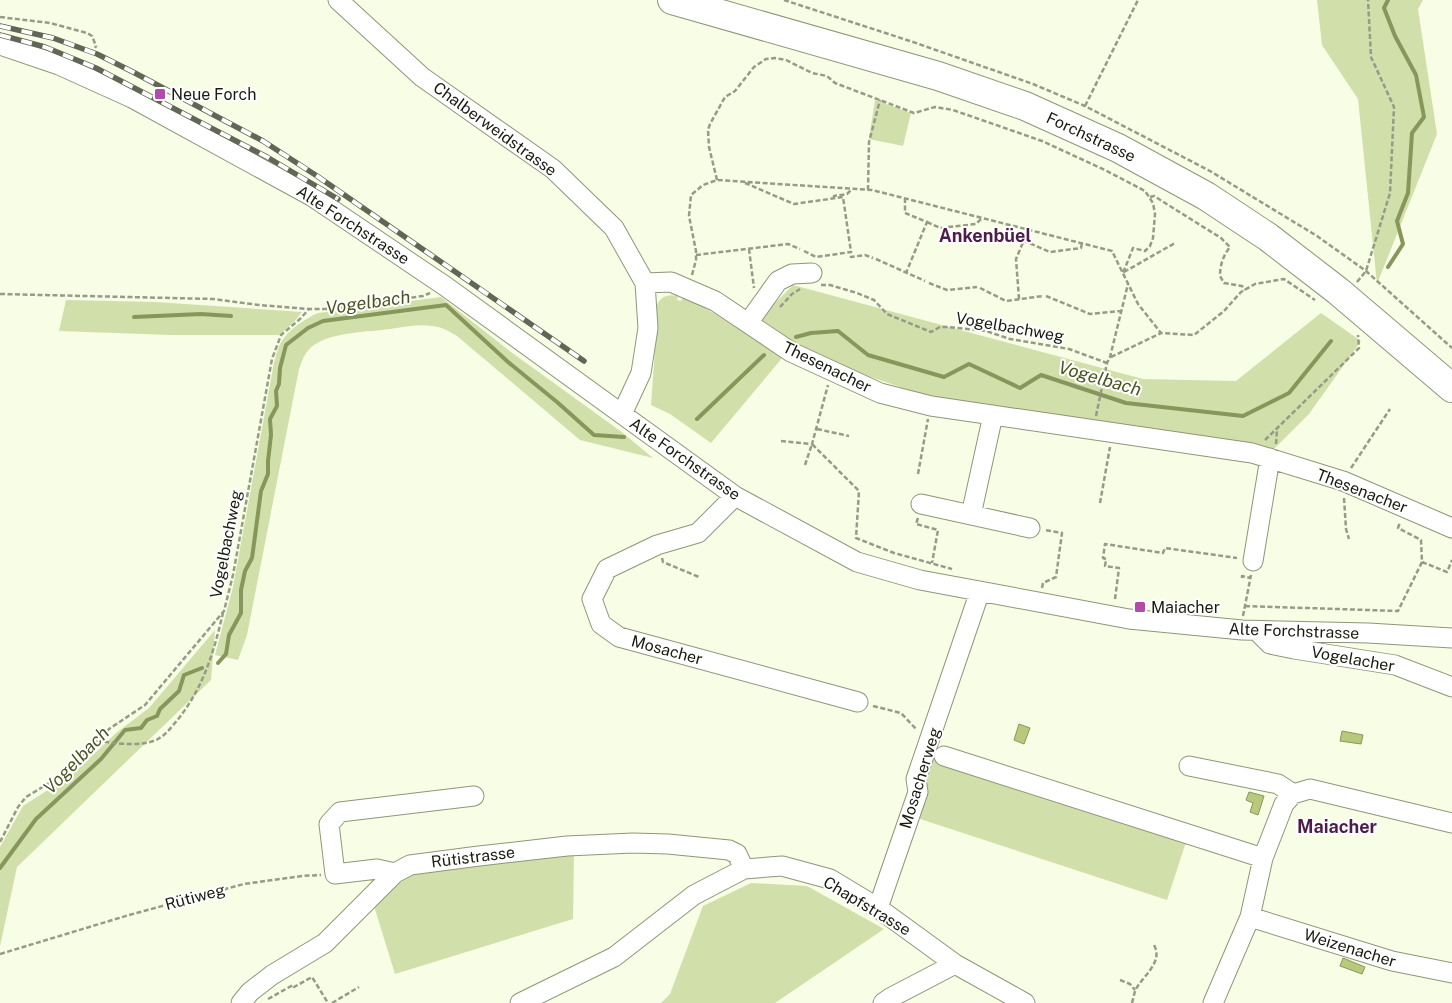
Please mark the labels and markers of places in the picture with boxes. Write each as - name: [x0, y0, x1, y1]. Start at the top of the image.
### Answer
- place label: Neue Forch: [171, 85, 256, 104]
- marker: Neue Forch: [153, 87, 167, 101]
- place label: Maiacher: [1151, 598, 1220, 617]
- marker: Maiacher: [1133, 600, 1147, 614]

